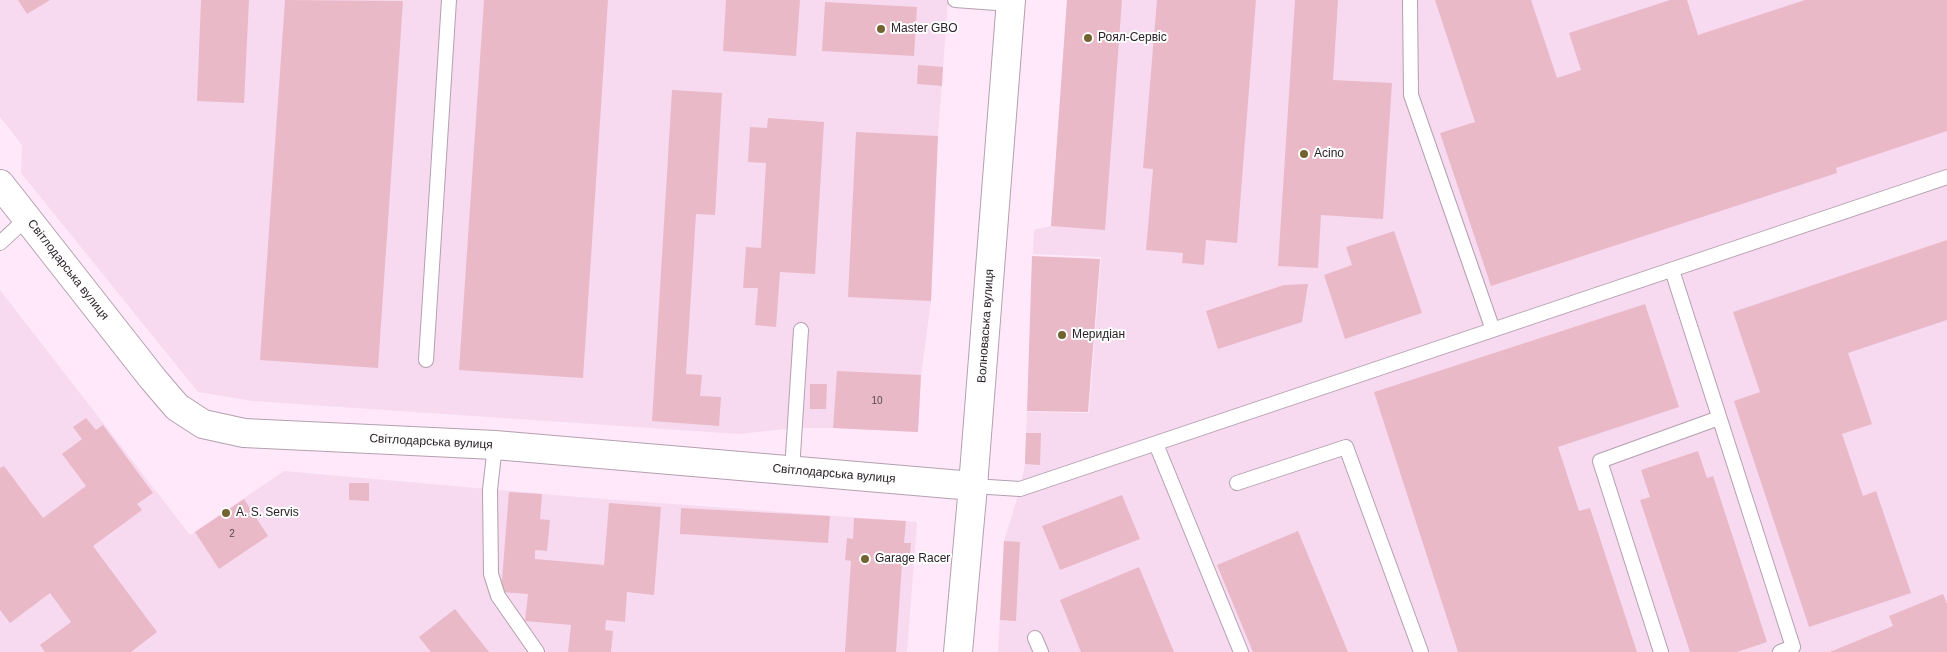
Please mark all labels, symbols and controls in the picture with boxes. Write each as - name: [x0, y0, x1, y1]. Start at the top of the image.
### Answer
- place label: Master GBO: [891, 22, 958, 36]
- marker: Master GBO: [875, 23, 887, 35]
- place label: Роял-Сервіс: [1098, 31, 1167, 45]
- marker: Роял-Сервіс: [1082, 32, 1094, 44]
- place label: Acino: [1314, 147, 1344, 161]
- marker: Acino: [1298, 148, 1310, 160]
- street label: Світлодарська вулиця: [24, 217, 112, 323]
- street label: Волноваська вулиця: [975, 268, 997, 384]
- place label: Меридіан: [1072, 328, 1125, 342]
- marker: Меридіан: [1056, 329, 1068, 341]
- house number: 10: [871, 395, 883, 407]
- street label: Світлодарська вулиця: [369, 432, 493, 452]
- street label: Світлодарська вулиця: [772, 461, 896, 487]
- place label: A. S. Servis: [236, 506, 299, 520]
- marker: A. S. Servis: [220, 507, 232, 519]
- house number: 2: [229, 528, 235, 540]
- place label: Garage Racer: [875, 552, 950, 566]
- marker: Garage Racer: [859, 553, 871, 565]

